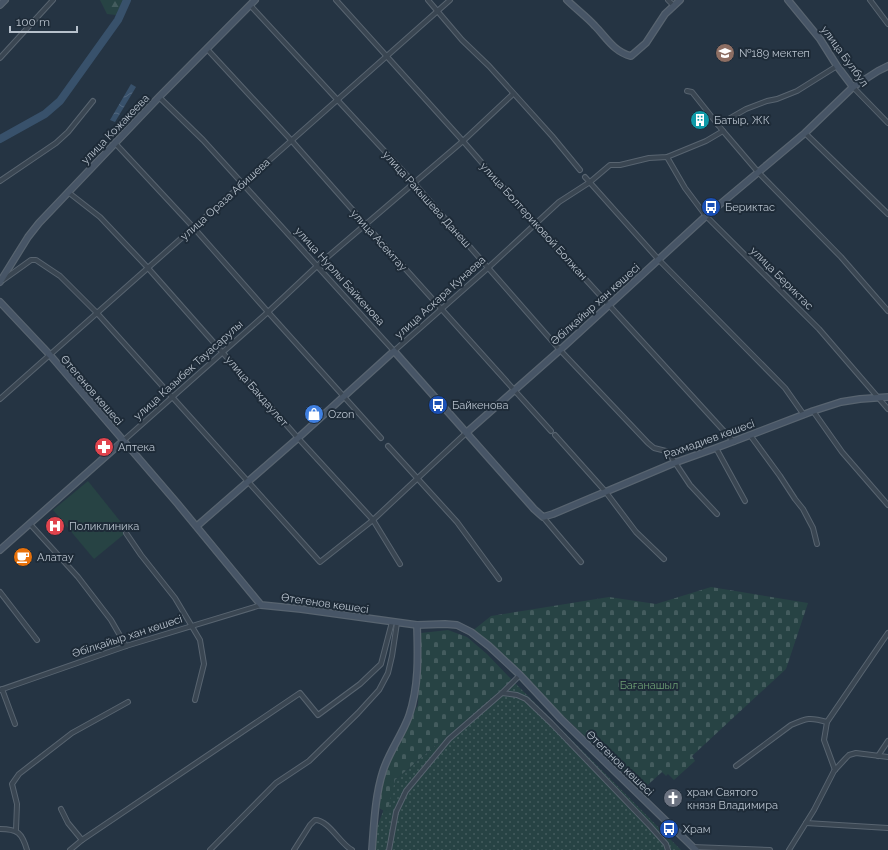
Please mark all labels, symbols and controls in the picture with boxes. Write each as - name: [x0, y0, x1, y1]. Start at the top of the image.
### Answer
- scale bar: [10, 8, 77, 34]
- text: 100 m: [16, 15, 50, 29]
- street label: улица Булбул: [818, 23, 871, 89]
- school or university icon: №189 мектеп: [714, 42, 736, 64]
- place label: №189 мектеп: [739, 47, 810, 60]
- street label: улица Кожакеева: [79, 92, 152, 167]
- building icon: Батыр, ЖК: [689, 109, 711, 131]
- place label: Батыр, ЖК: [714, 114, 770, 127]
- street label: улица Ракышева Данеш: [380, 148, 474, 250]
- street label: улица Ораза Абишева: [178, 156, 273, 243]
- street label: улица Болтериковой Болжан: [477, 160, 590, 283]
- bus stop icon: Бериктас: [700, 196, 722, 218]
- place label: Бериктас: [725, 201, 775, 214]
- street label: улица Асемтау: [348, 207, 410, 274]
- street label: улица Нурлы Байкенова: [292, 225, 387, 328]
- street label: улица Бериктас: [747, 244, 816, 313]
- street label: улица Аскара Кунаева: [392, 253, 488, 342]
- street label: Әбілқайыр хан көшесі: [548, 261, 643, 348]
- street label: улица Казыбек Тауасарулы: [131, 318, 246, 423]
- street label: Өтегенов көшесі: [58, 353, 125, 428]
- street label: улица Бакдаулет: [223, 354, 291, 430]
- bus stop icon: Байкенова: [427, 394, 449, 416]
- place label: Байкенова: [452, 399, 508, 412]
- shop icon: Ozon: [303, 403, 325, 425]
- place label: Ozon: [328, 408, 355, 421]
- street label: Рахмадиев көшесі: [662, 417, 756, 462]
- pharmacy icon: Аптека: [93, 436, 115, 458]
- place label: Аптека: [118, 441, 155, 454]
- hospital icon: Поликлиника: [44, 515, 66, 537]
- place label: Поликлиника: [69, 520, 139, 533]
- cafe icon: Алатау: [12, 546, 34, 568]
- place label: Алатау: [37, 551, 74, 564]
- street label: Өтегенов көшесі: [280, 591, 370, 616]
- street label: Әбілқайыр хан көшесі: [70, 612, 184, 660]
- park label: Бағанашыл: [620, 679, 678, 692]
- street label: Өтегенов көшесі: [583, 728, 656, 799]
- place label: храм Святого князя Владимира: [687, 786, 778, 812]
- church icon: храм Святого князя Владимира: [662, 787, 684, 809]
- bus stop icon: Храм: [658, 818, 680, 840]
- place label: Храм: [683, 823, 710, 836]

